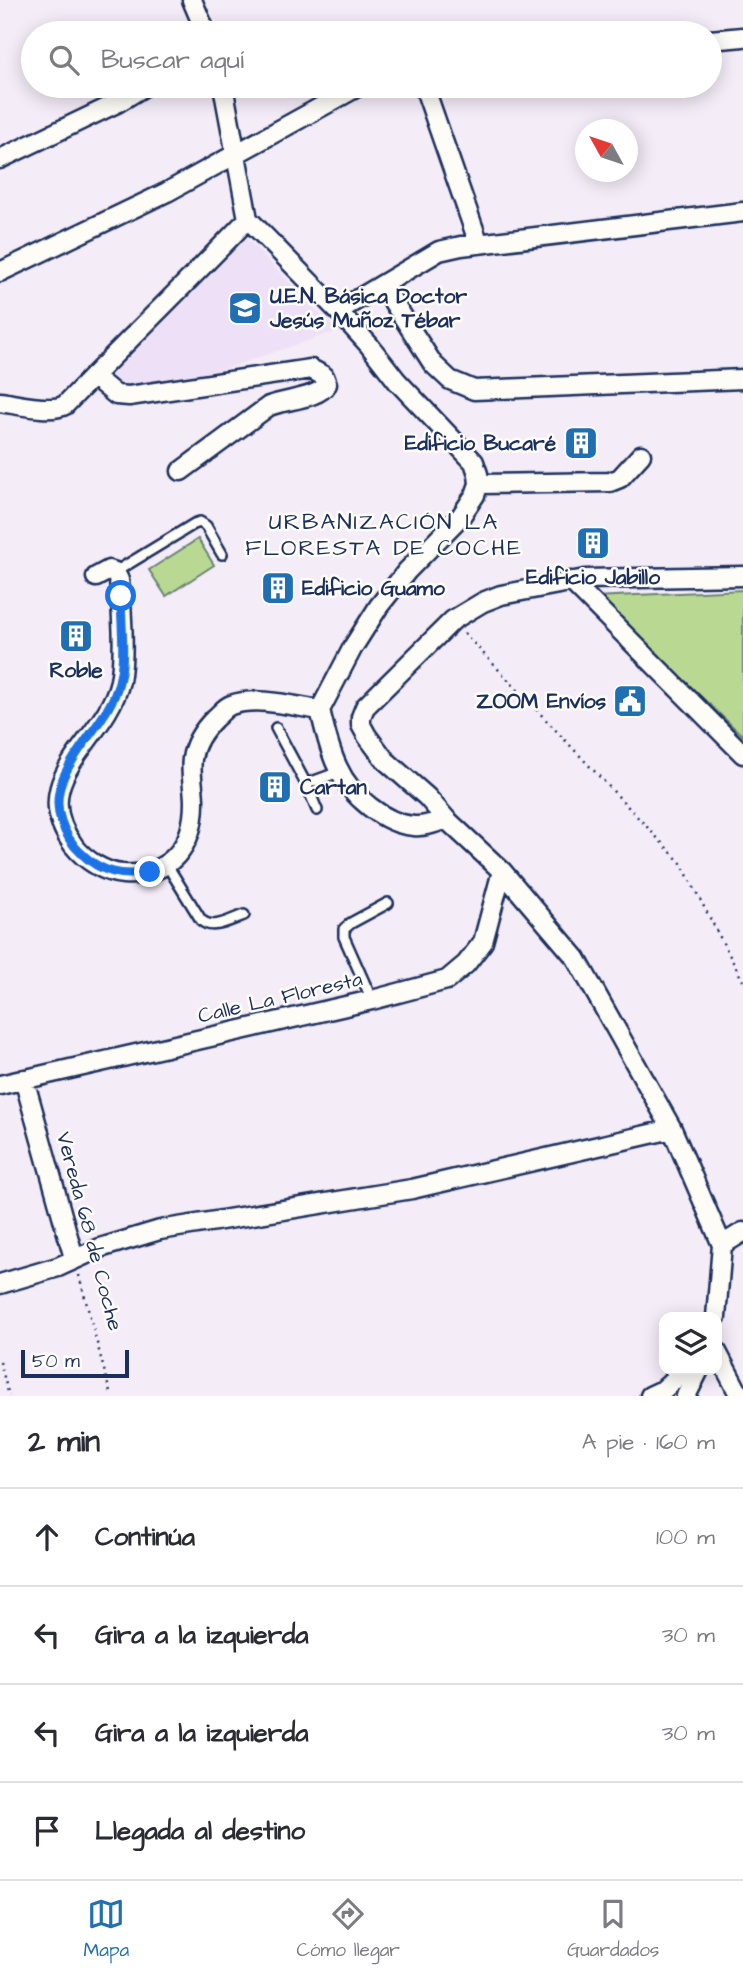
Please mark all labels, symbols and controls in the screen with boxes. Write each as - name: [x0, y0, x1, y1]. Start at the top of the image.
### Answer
- search box: [21, 21, 722, 98]
- icon: search: [45, 41, 83, 79]
- text: Buscar aquí: [101, 42, 244, 78]
- north arrow: [575, 119, 638, 182]
- place label: U.E.N. Básica Doctor Jesús Muñoz Tébar: [269, 282, 467, 335]
- school or university icon: U.E.N. Básica Doctor Jesús Muñoz Tébar: [226, 289, 264, 327]
- building icon: Edificio Bucaré: [562, 424, 600, 462]
- place label: Edificio Bucaré: [405, 429, 557, 458]
- district label: URBANIZACIÓN LA FLORESTA DE COCHE: [245, 506, 523, 564]
- building icon: Edificio Jabillo: [574, 524, 612, 562]
- place label: Edificio Jabillo: [526, 563, 660, 592]
- building icon: Edificio Guamo: [259, 569, 297, 607]
- place label: Edificio Guamo: [302, 574, 445, 603]
- route start: [105, 580, 136, 611]
- building icon: Roble: [57, 617, 95, 655]
- place label: Roble: [49, 656, 103, 685]
- public building icon: ZOOM Envíos: [611, 682, 649, 720]
- place label: ZOOM Envíos: [476, 687, 606, 716]
- building icon: Cartan: [256, 768, 294, 806]
- place label: Cartan: [300, 773, 367, 802]
- route end: [134, 856, 165, 887]
- street label: Calle La Floresta: [195, 964, 365, 1030]
- street label: Vereda 68 de Coche: [49, 1128, 130, 1334]
- map controls: [659, 1312, 722, 1375]
- button: layers: [659, 1312, 722, 1375]
- scale bar: [21, 1347, 130, 1379]
- text: 50 m: [32, 1348, 80, 1375]
- text: 2 min: [28, 1421, 100, 1463]
- text: A pie · 160 m: [582, 1426, 715, 1458]
- icon: ahead: [28, 1518, 66, 1556]
- text: Continúa: [95, 1519, 195, 1555]
- text: 100 m: [656, 1521, 715, 1553]
- icon: left: [28, 1616, 66, 1654]
- text: Gira a la izquierda: [95, 1617, 309, 1653]
- text: 30 m: [662, 1619, 715, 1651]
- icon: left: [28, 1714, 66, 1752]
- text: Gira a la izquierda: [95, 1715, 309, 1751]
- text: 30 m: [662, 1717, 715, 1749]
- icon: arrive: [28, 1812, 66, 1850]
- text: Llegada al destino: [95, 1813, 305, 1849]
- tab: Mapa: [84, 1895, 129, 1964]
- tab: Cómo llegar: [296, 1895, 400, 1964]
- tab: Guardados: [567, 1895, 659, 1964]

